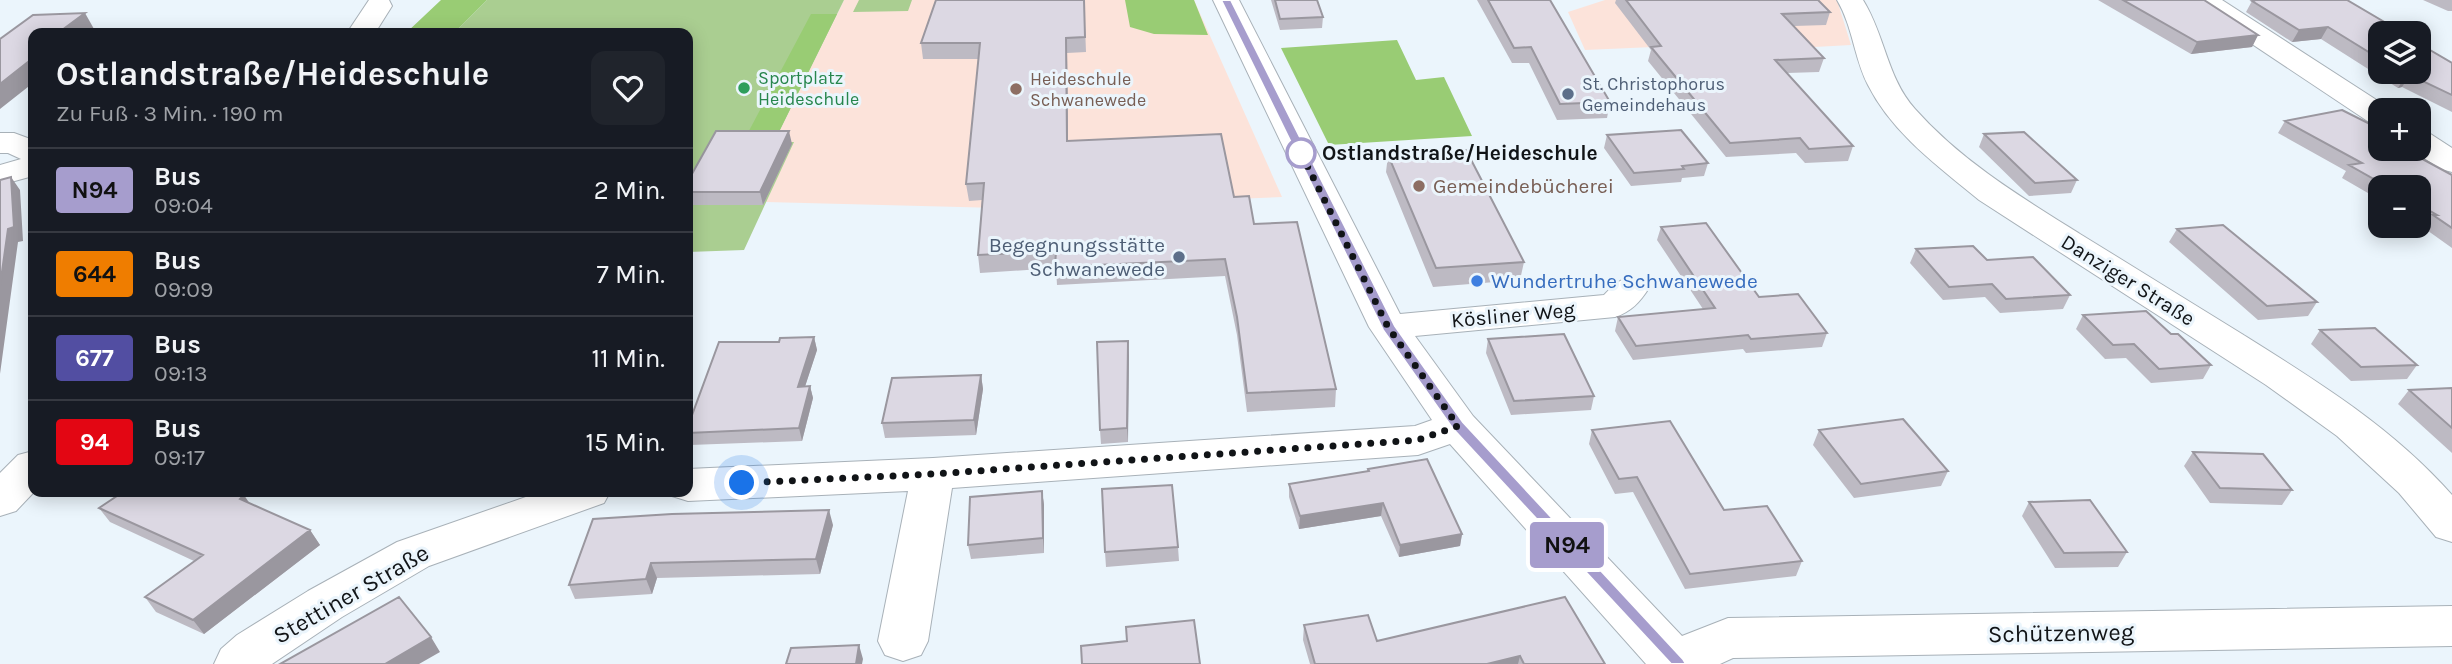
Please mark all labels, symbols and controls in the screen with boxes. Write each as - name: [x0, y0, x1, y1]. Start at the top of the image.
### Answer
- map controls: [2368, 21, 2431, 238]
- button: layers: [2368, 21, 2431, 84]
- button: heart: [591, 51, 665, 125]
- text: Ostlandstraße/Heideschule: [56, 55, 489, 93]
- place label: Sportplatz Heideschule: [758, 67, 859, 110]
- place label: Heideschule Schwanewede: [1030, 68, 1146, 111]
- place label: St. Christophorus Gemeindehaus: [1582, 73, 1725, 116]
- marker: Sportplatz Heideschule: [736, 80, 752, 96]
- marker: Heideschule Schwanewede: [1008, 81, 1024, 97]
- marker: St. Christophorus Gemeindehaus: [1560, 86, 1576, 102]
- button: +: [2368, 98, 2431, 161]
- text: Zu Fuß · 3 Min. · 190 m: [56, 100, 284, 127]
- marker: Ostlandstraße/Heideschule: [1286, 138, 1316, 168]
- place label: Ostlandstraße/Heideschule: [1322, 141, 1598, 165]
- text: Bus: [154, 161, 201, 192]
- place label: Gemeindebücherei: [1433, 174, 1614, 198]
- text: 2 Min.: [594, 175, 665, 206]
- button: −: [2368, 175, 2431, 238]
- text: N94: [71, 176, 118, 204]
- marker: Gemeindebücherei: [1411, 178, 1427, 194]
- text: 09:04: [154, 192, 213, 219]
- street label: Danziger Straße: [2057, 229, 2199, 331]
- place label: Begegnungsstätte Schwanewede: [989, 233, 1165, 281]
- text: Bus: [154, 245, 201, 276]
- marker: Begegnungsstätte Schwanewede: [1171, 249, 1187, 265]
- text: 7 Min.: [597, 259, 665, 290]
- text: 644: [73, 260, 116, 288]
- place label: Wundertruhe Schwanewede: [1491, 269, 1758, 293]
- marker: Wundertruhe Schwanewede: [1469, 273, 1485, 289]
- text: 09:09: [154, 276, 213, 303]
- street label: Kösliner Weg: [1450, 298, 1576, 332]
- text: Bus: [154, 329, 201, 360]
- text: 11 Min.: [592, 343, 665, 374]
- text: 677: [75, 344, 114, 372]
- text: 09:13: [154, 360, 207, 387]
- text: Bus: [154, 413, 201, 444]
- text: 15 Min.: [585, 427, 665, 458]
- text: 94: [80, 428, 109, 456]
- text: 09:17: [154, 444, 205, 471]
- your location: [724, 465, 759, 500]
- line badge: N94: [1527, 522, 1607, 568]
- text: N94: [1544, 531, 1590, 559]
- street label: Stettiner Straße: [268, 538, 434, 650]
- street label: Schützenweg: [1988, 618, 2135, 648]

